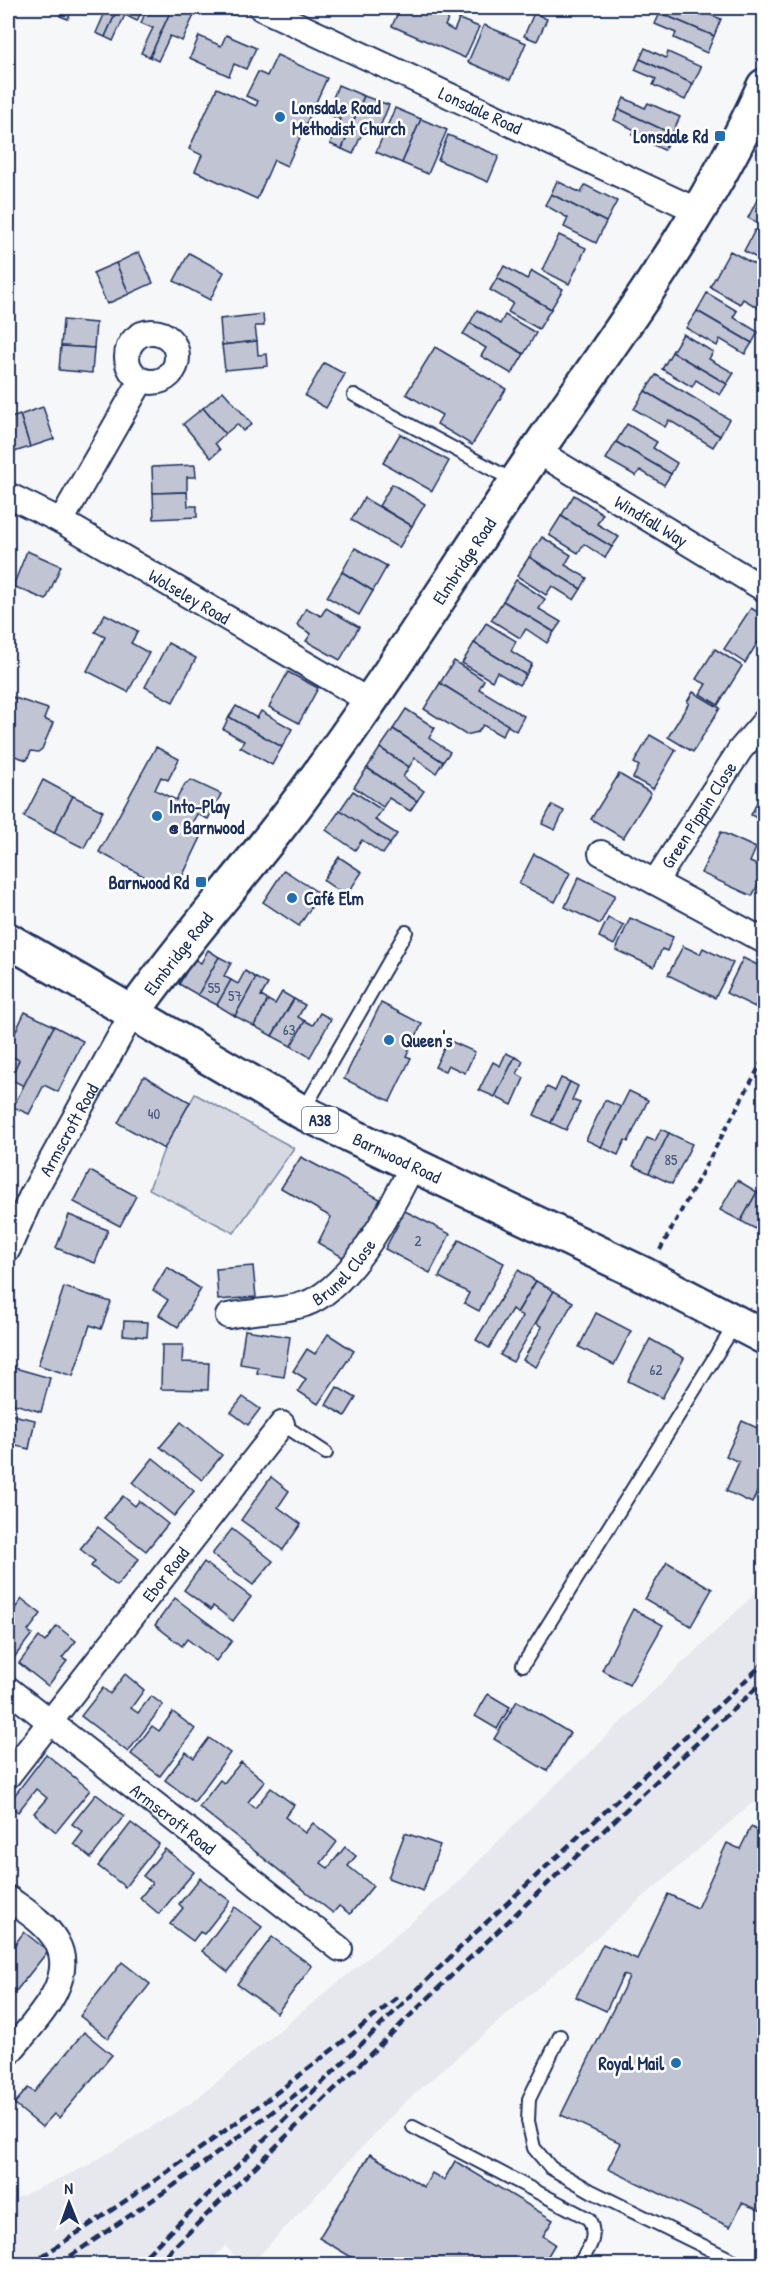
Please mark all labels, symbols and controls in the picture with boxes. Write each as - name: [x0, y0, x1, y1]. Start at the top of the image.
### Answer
- street label: Lonsdale Road: [435, 80, 526, 140]
- place label: Lonsdale Road Methodist Church: [292, 95, 406, 141]
- marker: Lonsdale Road Methodist Church: [273, 110, 287, 124]
- place label: Lonsdale Rd: [634, 124, 708, 149]
- marker: Lonsdale Rd: [713, 129, 727, 143]
- street label: Windfall Way: [610, 489, 693, 553]
- street label: Elmbridge Road: [426, 512, 501, 609]
- street label: Wolseley Road: [144, 563, 235, 630]
- street label: Green Pippin Close: [655, 756, 742, 873]
- place label: Into-Play @ Barnwood: [169, 794, 244, 840]
- marker: Into-Play @ Barnwood: [150, 809, 164, 823]
- place label: Barnwood Rd: [109, 870, 189, 895]
- marker: Barnwood Rd: [194, 875, 208, 889]
- place label: Café Elm: [304, 886, 364, 911]
- marker: Café Elm: [285, 891, 299, 905]
- street label: Elmbridge Road: [137, 906, 218, 1000]
- house number: 55: [208, 977, 221, 998]
- house number: 57: [228, 985, 242, 1006]
- house number: 63: [283, 1019, 296, 1040]
- place label: Queen's: [401, 1028, 452, 1053]
- marker: Queen's: [382, 1033, 396, 1047]
- street label: Armscroft Road: [33, 1079, 104, 1180]
- house number: 40: [148, 1103, 160, 1124]
- road number: A38: [302, 1107, 338, 1133]
- street label: Barnwood Road: [349, 1126, 445, 1189]
- house number: 85: [665, 1149, 678, 1170]
- house number: 2: [414, 1230, 422, 1251]
- street label: Brunel Close: [307, 1234, 381, 1311]
- house number: 62: [649, 1359, 663, 1380]
- street label: Ebor Road: [136, 1541, 195, 1607]
- street label: Armscroft Road: [125, 1777, 221, 1860]
- place label: Royal Mail: [598, 2051, 665, 2077]
- marker: Royal Mail: [669, 2056, 683, 2070]
- north arrow: [39, 2173, 99, 2233]
- text: N: [64, 2177, 74, 2199]

